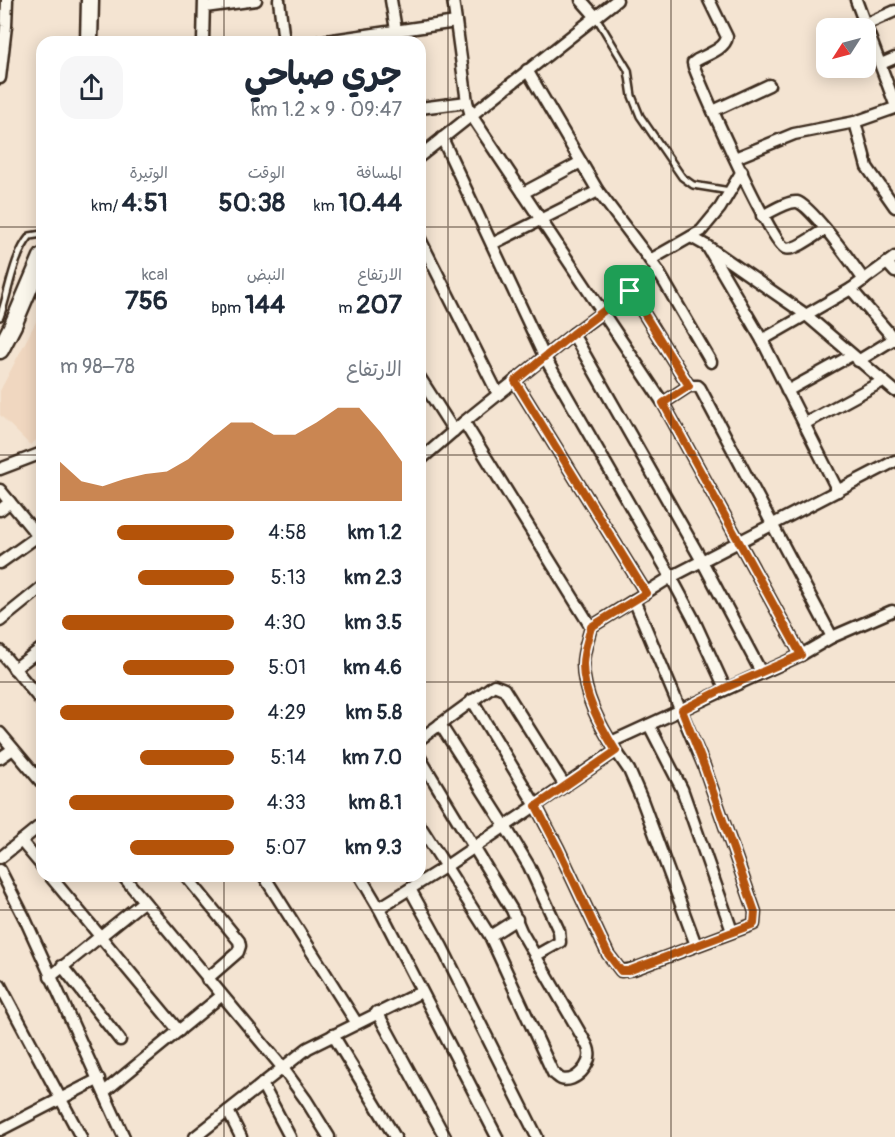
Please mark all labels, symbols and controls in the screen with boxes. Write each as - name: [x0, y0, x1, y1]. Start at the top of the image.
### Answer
- north arrow: [816, 18, 876, 78]
- map controls: [816, 18, 876, 78]
- text: جري صباحي: [244, 54, 402, 95]
- button: share: [60, 56, 123, 119]
- text: 09:47 · 9 × 1.2 km: [252, 97, 402, 122]
- text: الوتيرة: [129, 163, 168, 183]
- text: الوقت: [248, 163, 285, 183]
- text: المسافة: [356, 163, 402, 183]
- text: 4:51: [122, 187, 168, 219]
- text: 50:38: [219, 187, 285, 219]
- text: 10.44: [338, 187, 402, 219]
- text: /km: [92, 196, 122, 216]
- text: km: [314, 196, 338, 216]
- text: kcal: [142, 265, 168, 285]
- text: النبض: [247, 265, 285, 285]
- text: الارتفاع: [357, 265, 402, 285]
- pin: [604, 265, 655, 316]
- icon: arrive: [613, 274, 646, 307]
- text: 756: [125, 285, 168, 317]
- text: 144: [245, 289, 285, 321]
- text: 207: [356, 289, 402, 321]
- text: bpm: [212, 298, 245, 318]
- text: m: [338, 298, 356, 318]
- text: 78–98 m: [60, 354, 135, 379]
- text: الارتفاع: [346, 357, 402, 382]
- text: 4:58: [268, 520, 306, 545]
- text: 1.2 km: [348, 520, 402, 545]
- text: 5:13: [271, 565, 306, 590]
- text: 2.3 km: [345, 565, 402, 590]
- text: 4:30: [264, 610, 306, 635]
- text: 3.5 km: [345, 610, 402, 635]
- text: 5:01: [268, 655, 306, 680]
- text: 4.6 km: [344, 655, 402, 680]
- text: 4:29: [268, 700, 306, 725]
- text: 5.8 km: [346, 700, 402, 725]
- text: 5:14: [270, 745, 306, 770]
- text: 7.0 km: [343, 745, 402, 770]
- text: 4:33: [267, 790, 306, 815]
- text: 8.1 km: [349, 790, 402, 815]
- text: 5:07: [266, 835, 306, 860]
- text: 9.3 km: [346, 835, 402, 860]

